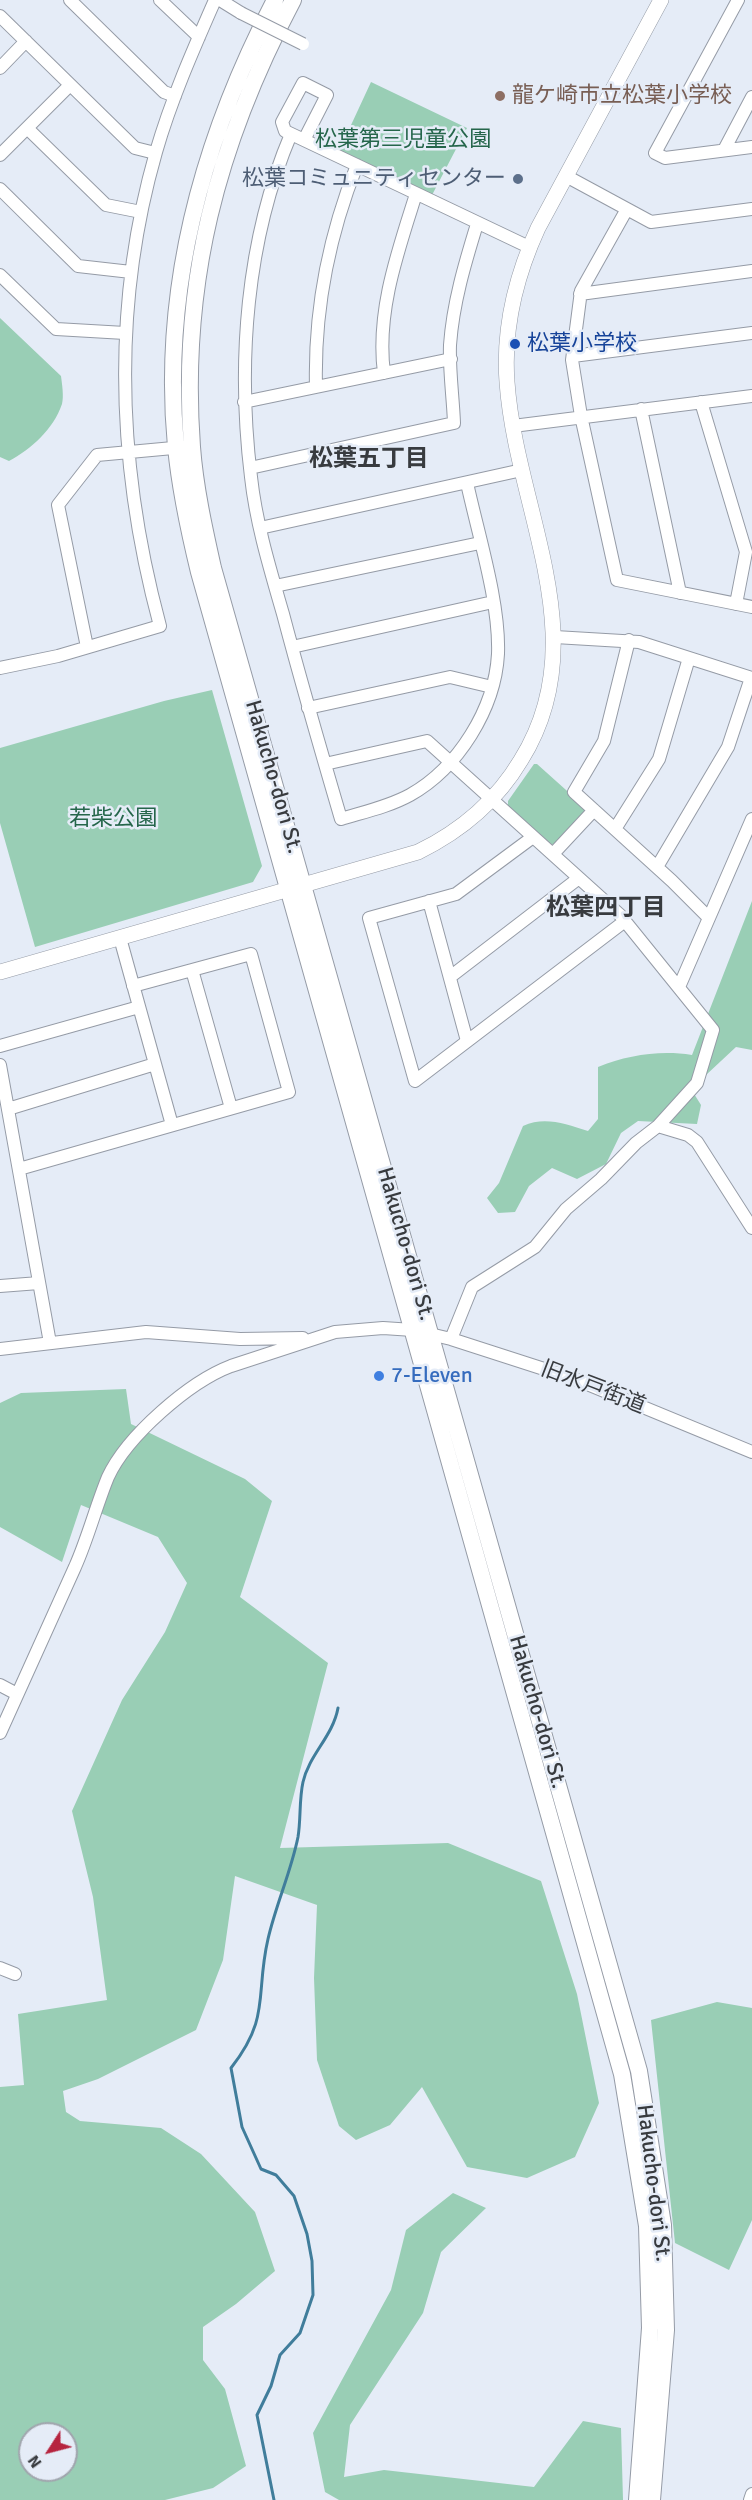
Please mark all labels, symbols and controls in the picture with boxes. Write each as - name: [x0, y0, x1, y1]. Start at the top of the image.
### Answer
- place label: 龍ケ崎市立松葉小学校: [512, 83, 732, 109]
- marker: 龍ケ崎市立松葉小学校: [493, 89, 507, 103]
- park label: 松葉第三児童公園: [315, 127, 491, 153]
- place label: 松葉コミュニティセンター: [242, 166, 506, 192]
- marker: 松葉コミュニティセンター: [511, 172, 525, 186]
- place label: 松葉小学校: [527, 331, 637, 357]
- marker: 松葉小学校: [508, 337, 522, 351]
- district label: 松葉五丁目: [309, 446, 429, 474]
- street label: Hakucho-dori St.: [239, 697, 307, 857]
- park label: 若柴公園: [69, 806, 157, 832]
- district label: 松葉四丁目: [546, 895, 666, 923]
- street label: Hakucho-dori St.: [371, 1164, 439, 1324]
- street label: 旧水戸街道: [537, 1356, 649, 1420]
- place label: 7-Eleven: [391, 1363, 473, 1389]
- marker: 7-Eleven: [372, 1369, 386, 1383]
- street label: Hakucho-dori St.: [503, 1632, 571, 1792]
- street label: Hakucho-dori St.: [630, 2103, 676, 2263]
- north arrow: [18, 2422, 78, 2482]
- text: N: [24, 2451, 46, 2472]

